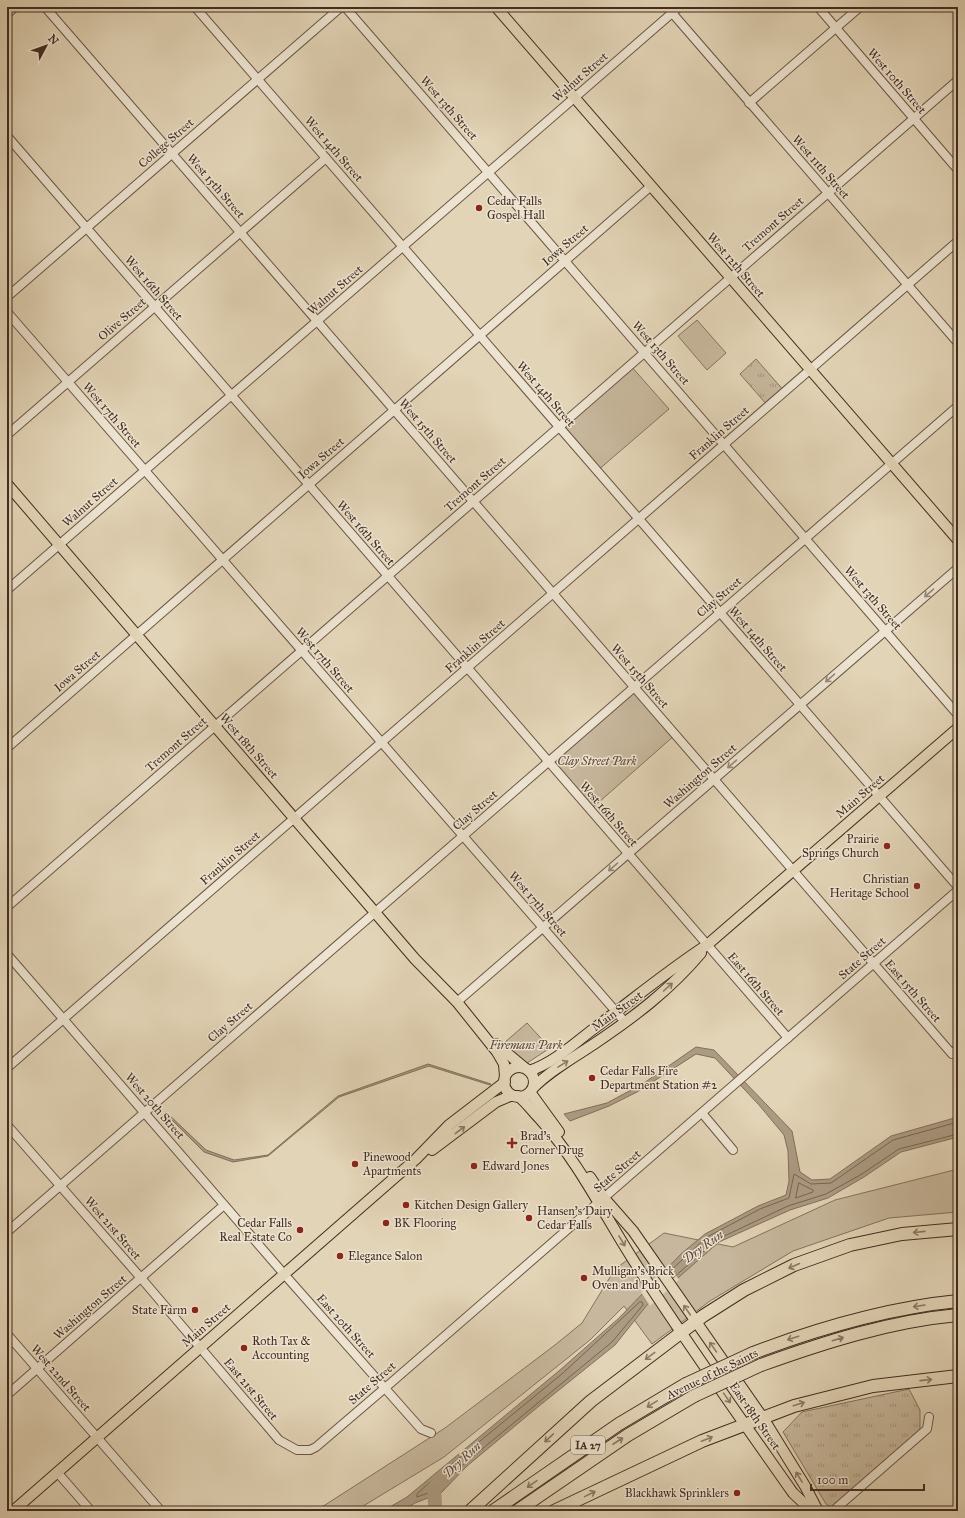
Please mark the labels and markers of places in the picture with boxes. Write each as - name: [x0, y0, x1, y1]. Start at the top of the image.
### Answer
- place label: Cedar Falls Gospel Hall: [487, 194, 546, 222]
- marker: Cedar Falls Gospel Hall: [474, 203, 484, 213]
- place label: Prairie Springs Church: [802, 832, 879, 861]
- marker: Prairie Springs Church: [882, 841, 892, 851]
- place label: Christian Heritage School: [829, 872, 910, 901]
- marker: Christian Heritage School: [912, 881, 922, 891]
- place label: Cedar Falls Fire Department Station #2: [600, 1064, 717, 1092]
- marker: Cedar Falls Fire Department Station #2: [587, 1073, 597, 1083]
- place label: Brad's Corner Drug: [520, 1129, 584, 1158]
- marker: Brad's Corner Drug: [507, 1138, 517, 1148]
- place label: Pinewood Apartments: [362, 1150, 421, 1178]
- marker: Pinewood Apartments: [350, 1159, 360, 1169]
- place label: Edward Jones: [482, 1159, 549, 1174]
- marker: Edward Jones: [469, 1161, 479, 1171]
- place label: Kitchen Design Gallery: [414, 1198, 528, 1213]
- marker: Kitchen Design Gallery: [401, 1200, 411, 1210]
- place label: Hansen's Dairy Cedar Falls: [537, 1204, 613, 1232]
- marker: Hansen's Dairy Cedar Falls: [524, 1213, 534, 1223]
- place label: Cedar Falls Real Estate Co: [219, 1216, 292, 1244]
- place label: BK Flooring: [394, 1216, 456, 1231]
- marker: BK Flooring: [381, 1218, 391, 1228]
- marker: Cedar Falls Real Estate Co: [295, 1225, 305, 1235]
- place label: Elegance Salon: [348, 1249, 423, 1264]
- marker: Elegance Salon: [335, 1251, 345, 1261]
- place label: Mulligan's Brick Oven and Pub: [592, 1264, 674, 1292]
- marker: Mulligan's Brick Oven and Pub: [579, 1273, 589, 1283]
- place label: State Farm: [132, 1303, 187, 1317]
- marker: State Farm: [190, 1305, 200, 1315]
- place label: Roth Tax & Accounting: [251, 1334, 311, 1363]
- marker: Roth Tax & Accounting: [239, 1343, 249, 1353]
- place label: Blackhawk Sprinklers: [625, 1486, 729, 1500]
- marker: Blackhawk Sprinklers: [732, 1488, 742, 1498]

